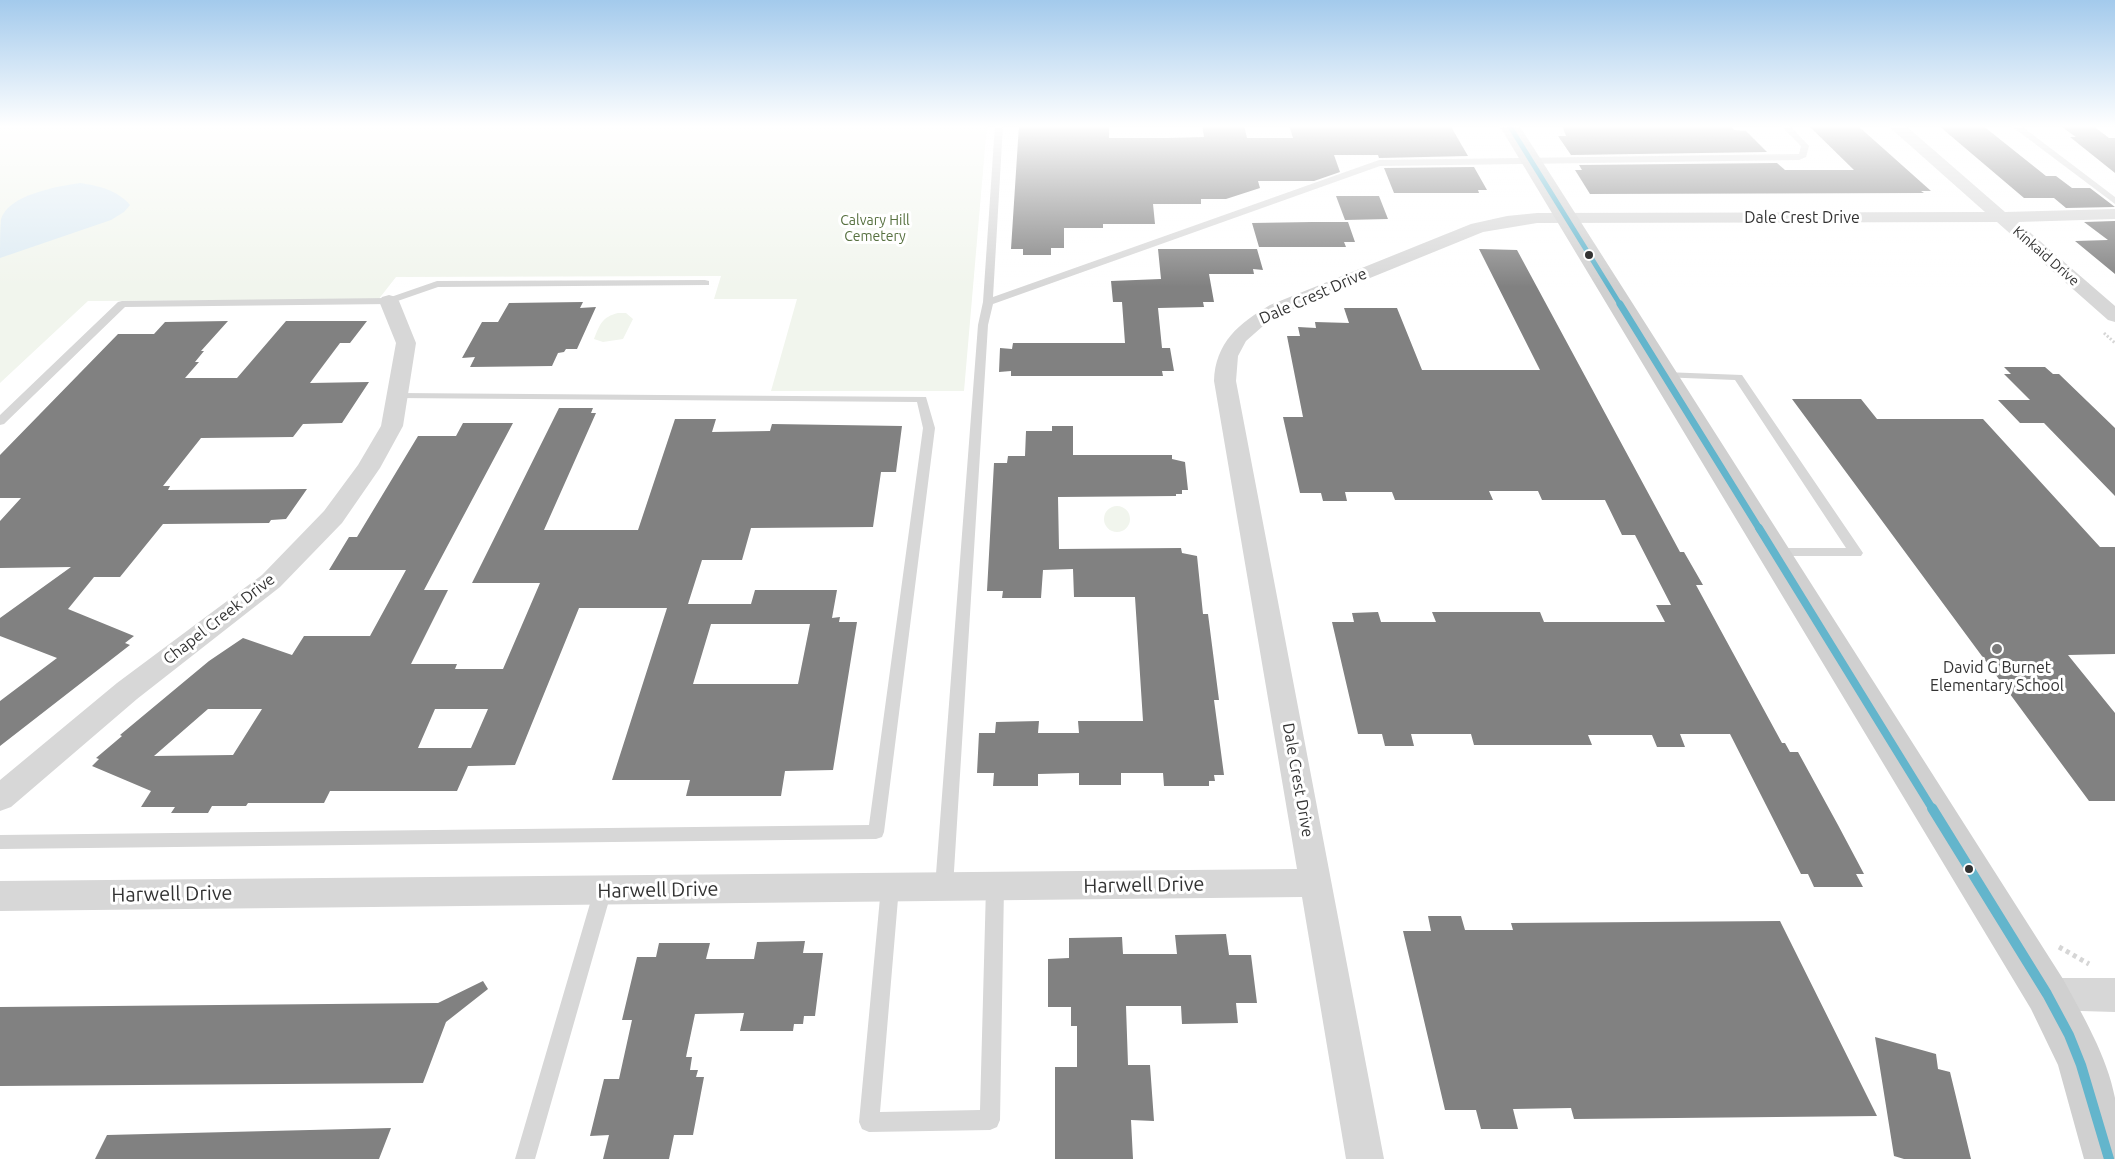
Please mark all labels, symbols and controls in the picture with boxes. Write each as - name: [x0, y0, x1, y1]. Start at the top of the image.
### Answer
- street label: Dale Crest Drive: [1744, 208, 1860, 228]
- park label: Calvary Hill Cemetery: [840, 212, 910, 244]
- street label: Kinkaid Drive: [2009, 223, 2083, 289]
- unlabelled marker: [1583, 249, 1595, 261]
- street label: Dale Crest Drive: [1256, 264, 1370, 328]
- street label: Chapel Creek Drive: [159, 569, 279, 669]
- marker: David G Burnet Elementary School: [1990, 642, 2004, 656]
- place label: David G Burnet Elementary School: [1930, 658, 2064, 696]
- street label: Dale Crest Drive: [1279, 721, 1317, 839]
- unlabelled marker: [1963, 863, 1975, 875]
- street label: Harwell Drive: [1083, 872, 1205, 898]
- street label: Harwell Drive: [597, 877, 719, 903]
- street label: Harwell Drive: [111, 881, 233, 907]

